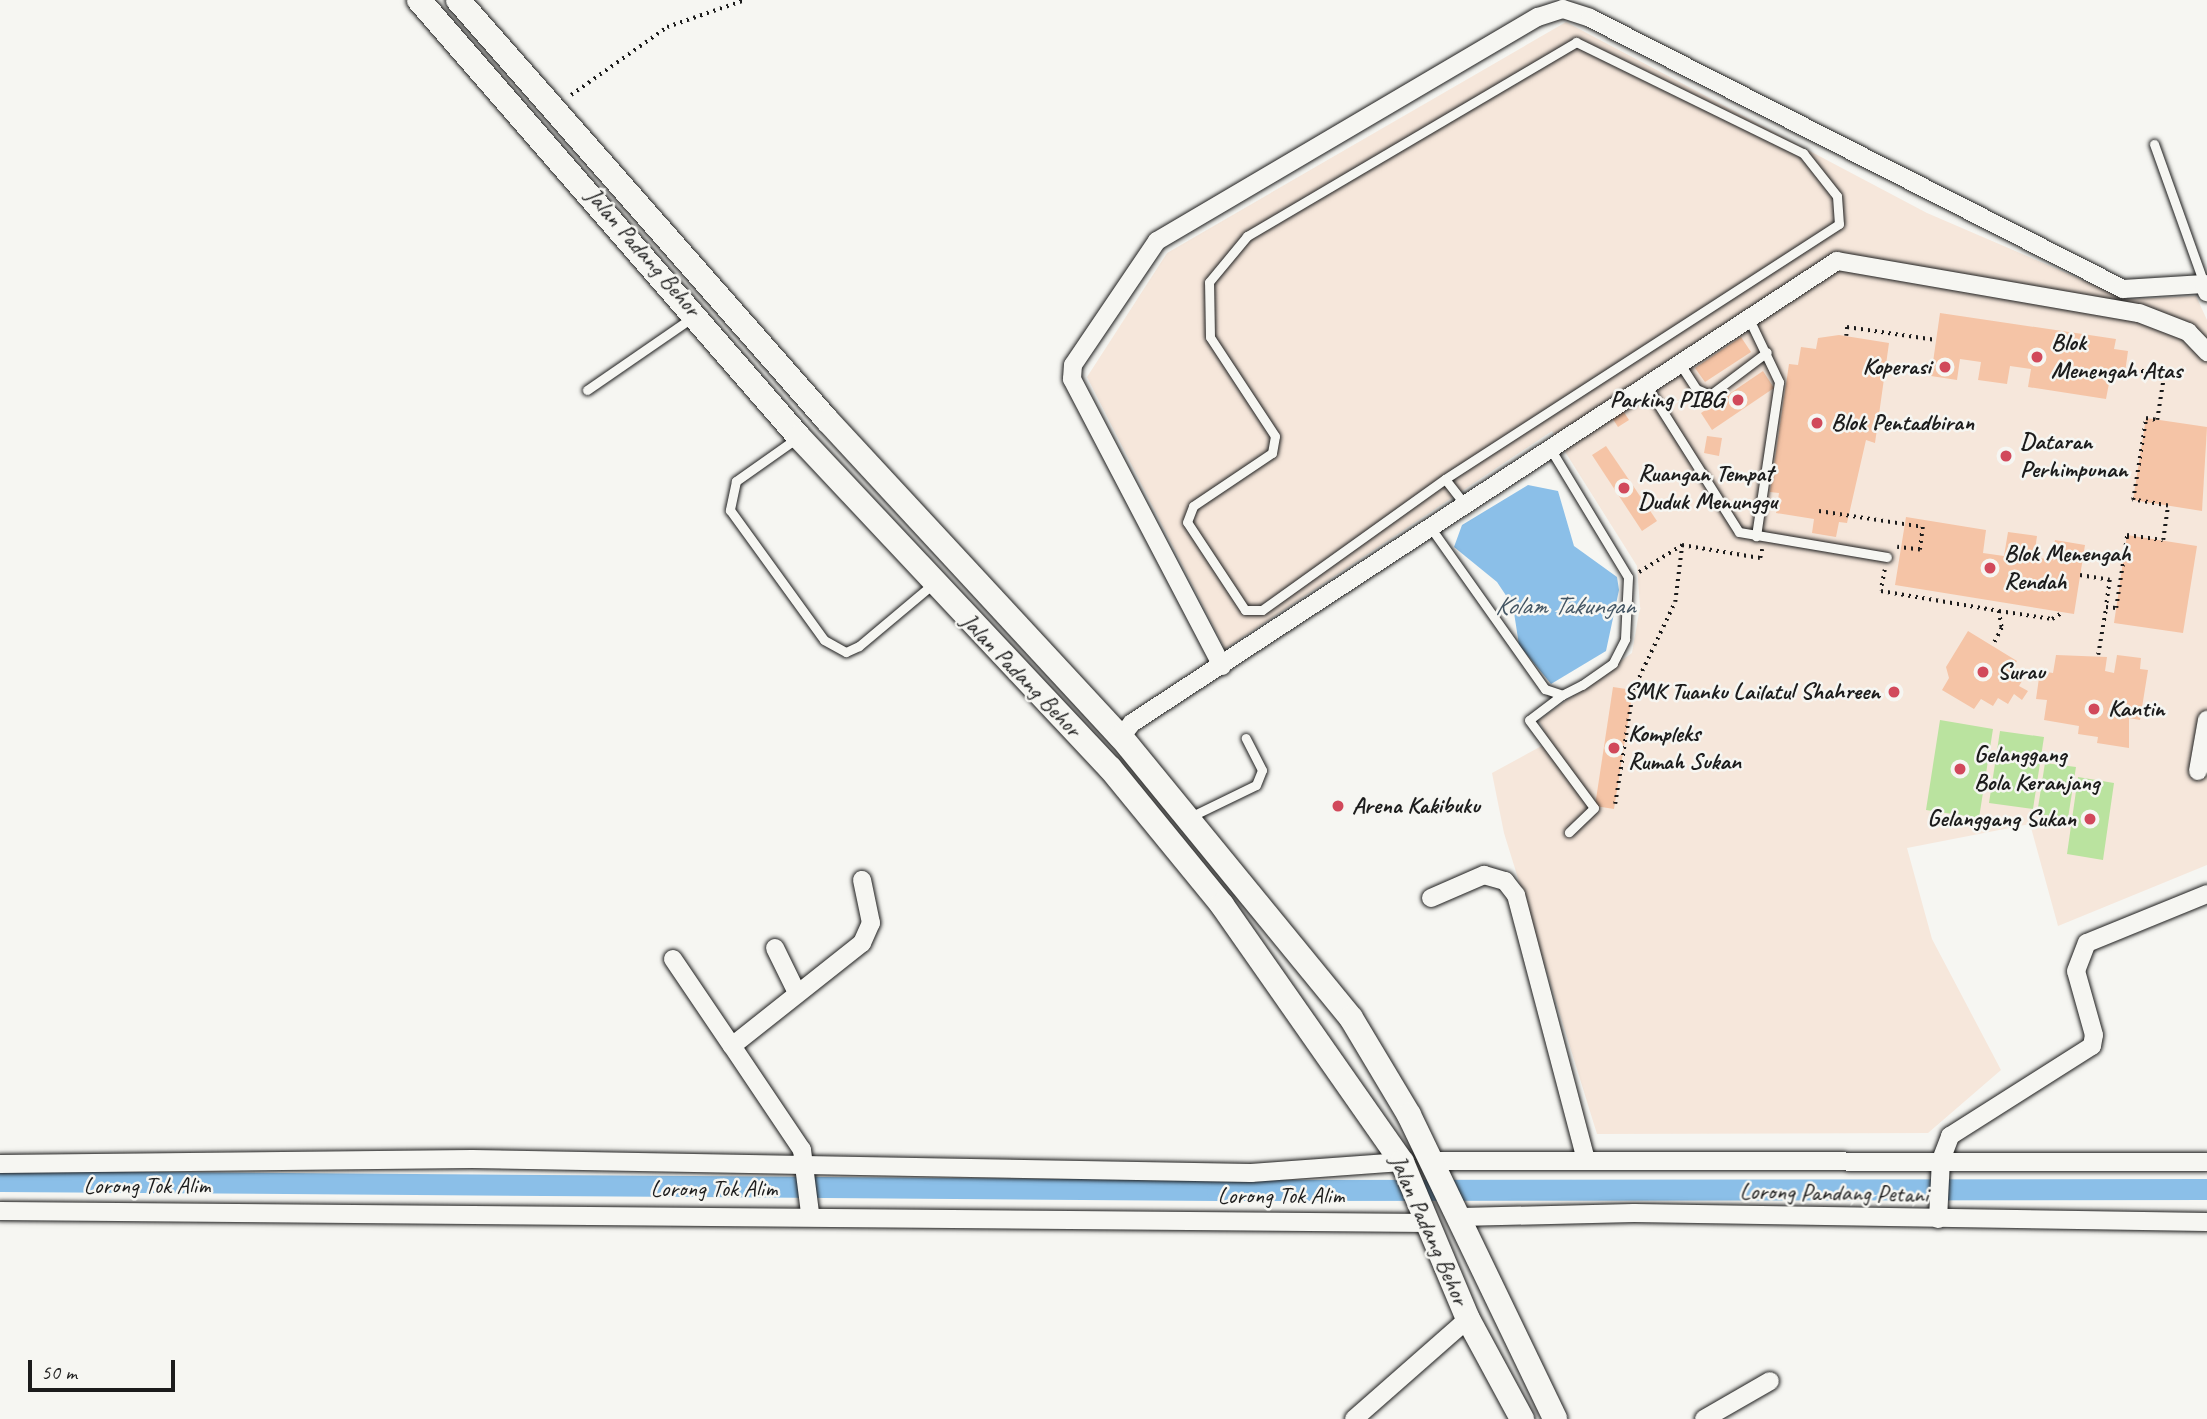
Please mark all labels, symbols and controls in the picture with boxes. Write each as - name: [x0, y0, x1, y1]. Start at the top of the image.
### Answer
- street label: Jalan Padang Behor: [579, 182, 707, 322]
- place label: Blok Menengah Atas: [2051, 329, 2182, 385]
- marker: Blok Menengah Atas: [2029, 349, 2045, 365]
- place label: Koperasi: [1862, 353, 1931, 381]
- marker: Koperasi: [1937, 359, 1953, 375]
- place label: Parking PIBG: [1610, 386, 1724, 414]
- marker: Parking PIBG: [1730, 392, 1746, 408]
- place label: Blok Pentadbiran: [1831, 409, 1974, 437]
- marker: Blok Pentadbiran: [1809, 415, 1825, 431]
- place label: Dataran Perhimpunan: [2020, 428, 2128, 484]
- marker: Dataran Perhimpunan: [1998, 448, 2014, 464]
- place label: Ruangan Tempat Duduk Menunggu: [1638, 460, 1777, 516]
- marker: Ruangan Tempat Duduk Menunggu: [1616, 480, 1632, 496]
- place label: Blok Menengah Rendah: [2004, 540, 2130, 596]
- marker: Blok Menengah Rendah: [1982, 560, 1998, 576]
- water label: Kolam Takungan: [1494, 590, 1636, 622]
- street label: Jalan Padang Behor: [955, 607, 1087, 743]
- place label: Surau: [1997, 658, 2045, 686]
- marker: Surau: [1975, 664, 1991, 680]
- place label: SMK Tuanku Lailatul Shahreen: [1623, 678, 1880, 706]
- marker: SMK Tuanku Lailatul Shahreen: [1886, 684, 1902, 700]
- place label: Kantin: [2108, 695, 2165, 723]
- marker: Kantin: [2086, 701, 2102, 717]
- place label: Kompleks Rumah Sukan: [1628, 720, 1740, 776]
- marker: Kompleks Rumah Sukan: [1606, 740, 1622, 756]
- place label: Gelanggang Bola Keranjang: [1974, 741, 2099, 797]
- marker: Gelanggang Bola Keranjang: [1952, 761, 1968, 777]
- place label: Arena Kakibuku: [1352, 792, 1480, 820]
- marker: Arena Kakibuku: [1330, 798, 1346, 814]
- place label: Gelanggang Sukan: [1927, 805, 2076, 833]
- marker: Gelanggang Sukan: [2082, 811, 2098, 827]
- street label: Jalan Padang Behor: [1383, 1150, 1475, 1310]
- street label: Lorong Tok Alim: [83, 1172, 211, 1200]
- street label: Lorong Tok Alim: [650, 1175, 778, 1203]
- street label: Lorong Pandang Petani: [1740, 1177, 1928, 1209]
- street label: Lorong Tok Alim: [1217, 1182, 1345, 1210]
- scale bar: [32, 1346, 178, 1390]
- text: 50 m: [41, 1359, 77, 1385]

